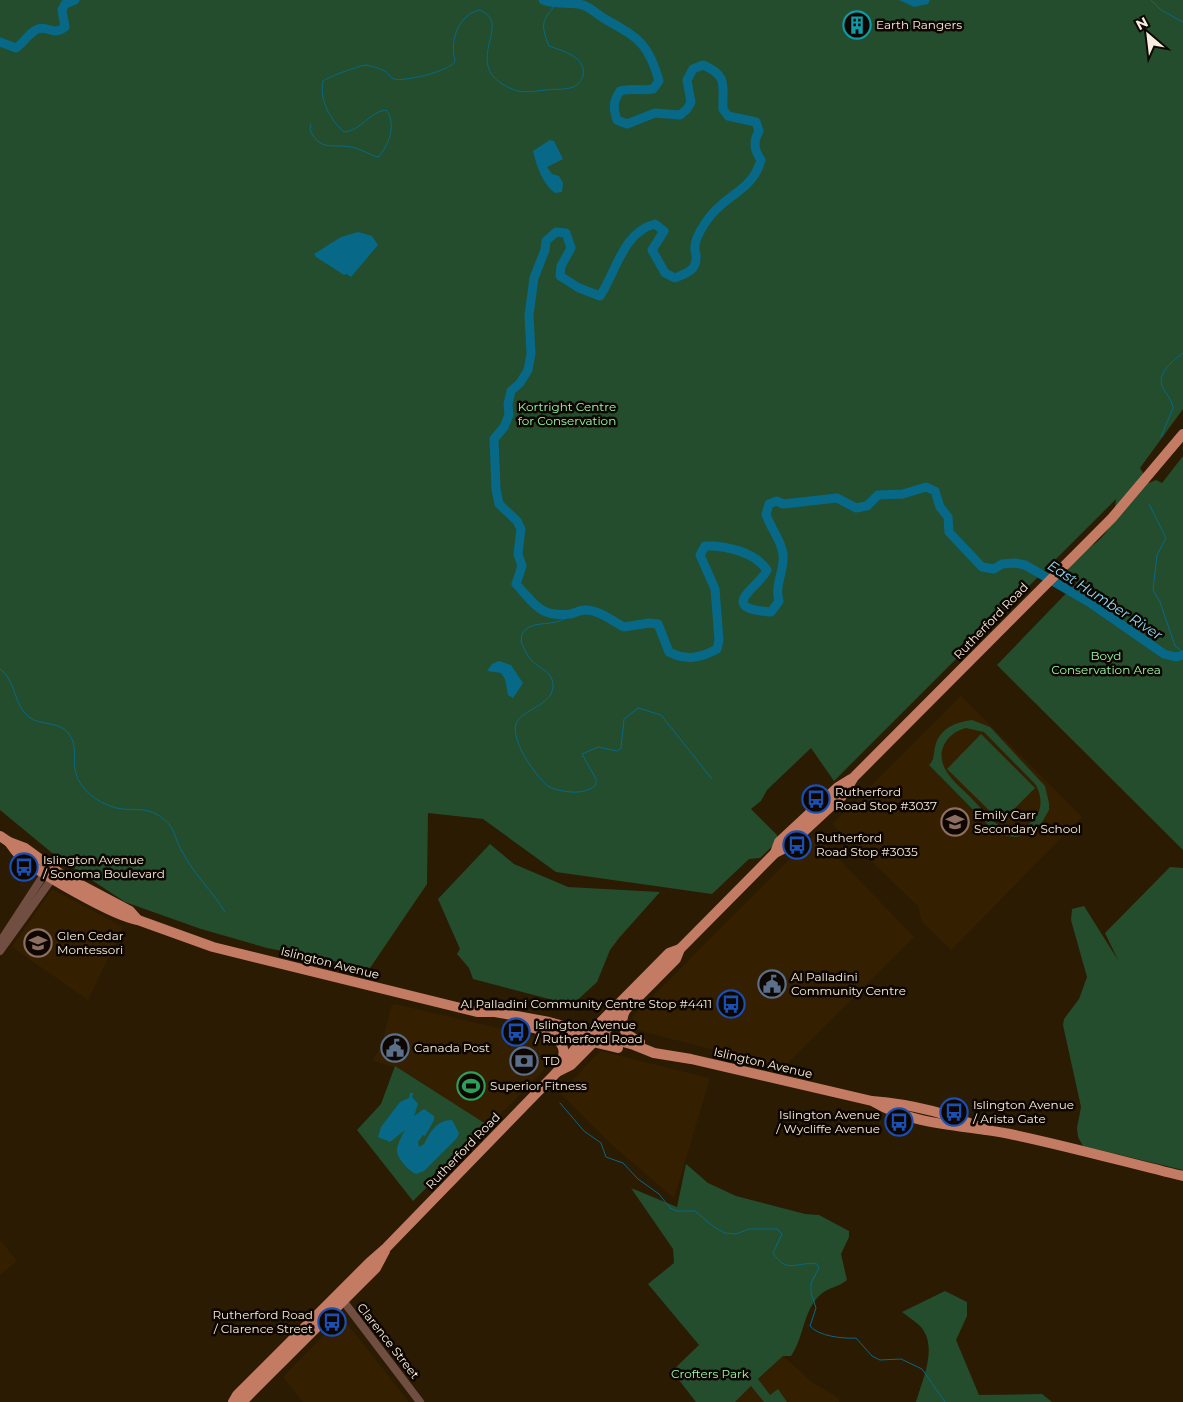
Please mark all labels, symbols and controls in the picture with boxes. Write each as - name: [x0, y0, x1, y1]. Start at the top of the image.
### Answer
- building icon: Earth Rangers: [842, 10, 872, 40]
- north arrow: [1123, 10, 1173, 60]
- text: N: [1133, 13, 1151, 34]
- place label: Earth Rangers: [876, 17, 962, 32]
- park label: Kortright Centre for Conservation: [518, 399, 616, 428]
- water label: East Humber River: [1044, 556, 1166, 644]
- street label: Rutherford Road: [950, 579, 1031, 662]
- park label: Boyd Conservation Area: [1051, 648, 1161, 677]
- bus stop icon: Rutherford Road Stop #3037: [801, 784, 831, 814]
- place label: Rutherford Road Stop #3037: [835, 784, 937, 813]
- school or university icon: Emily Carr Secondary School: [940, 807, 970, 837]
- place label: Emily Carr Secondary School: [974, 807, 1081, 836]
- bus stop icon: Rutherford Road Stop #3035: [782, 830, 812, 860]
- place label: Rutherford Road Stop #3035: [816, 830, 918, 859]
- bus stop icon: Islington Avenue / Sonoma Boulevard: [9, 852, 39, 882]
- place label: Islington Avenue / Sonoma Boulevard: [42, 852, 165, 881]
- school or university icon: Glen Cedar Montessori: [23, 928, 53, 958]
- place label: Glen Cedar Montessori: [57, 928, 124, 957]
- street label: Islington Avenue: [279, 943, 381, 982]
- public building icon: Al Palladini Community Centre: [757, 969, 787, 999]
- place label: Al Palladini Community Centre: [791, 969, 906, 998]
- bus stop icon: Al Palladini Community Centre Stop #4411: [716, 989, 746, 1019]
- place label: Al Palladini Community Centre Stop #4411: [461, 996, 712, 1011]
- bus stop icon: Islington Avenue / Rutherford Road: [501, 1017, 531, 1047]
- place label: Islington Avenue / Rutherford Road: [534, 1017, 643, 1046]
- public building icon: Canada Post: [380, 1033, 410, 1063]
- place label: Canada Post: [414, 1040, 490, 1055]
- street label: Islington Avenue: [712, 1044, 814, 1081]
- bank icon: TD: [509, 1046, 539, 1076]
- place label: TD: [543, 1053, 560, 1068]
- sports icon: Superior Fitness: [456, 1071, 486, 1101]
- place label: Superior Fitness: [490, 1078, 587, 1093]
- bus stop icon: Islington Avenue / Arista Gate: [939, 1097, 969, 1127]
- place label: Islington Avenue / Arista Gate: [972, 1097, 1074, 1126]
- place label: Islington Avenue / Wycliffe Avenue: [775, 1107, 880, 1136]
- bus stop icon: Islington Avenue / Wycliffe Avenue: [884, 1107, 914, 1137]
- street label: Rutherford Road: [422, 1109, 503, 1192]
- street label: Clarence Street: [354, 1300, 423, 1382]
- place label: Rutherford Road / Clarence Street: [212, 1307, 313, 1336]
- bus stop icon: Rutherford Road / Clarence Street: [317, 1307, 347, 1337]
- park label: Crofters Park: [671, 1366, 750, 1381]

